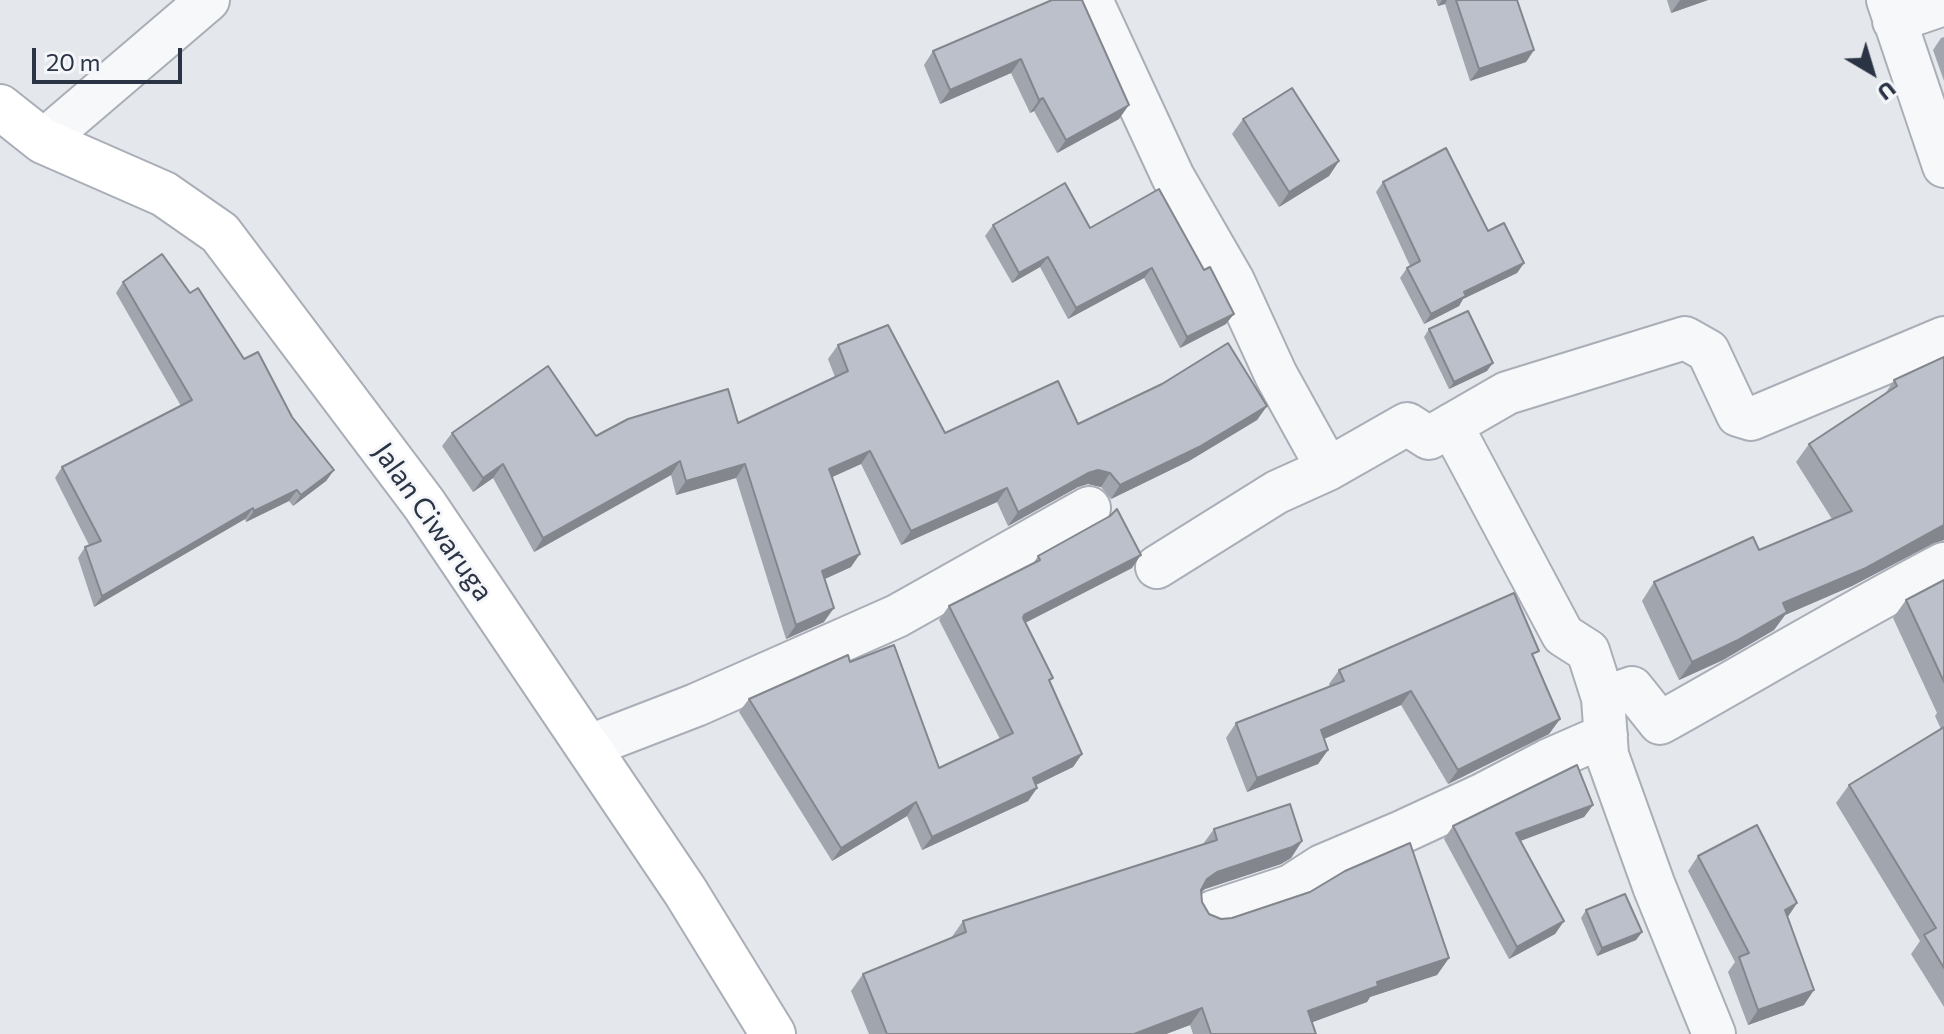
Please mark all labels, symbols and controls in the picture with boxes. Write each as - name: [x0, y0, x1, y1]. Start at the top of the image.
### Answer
- scale bar: [36, 32, 186, 82]
- north arrow: [1832, 32, 1912, 112]
- text: 20 m: [46, 47, 100, 76]
- text: U: [1872, 76, 1902, 107]
- street label: Jalan Ciwaruga: [366, 436, 500, 608]

